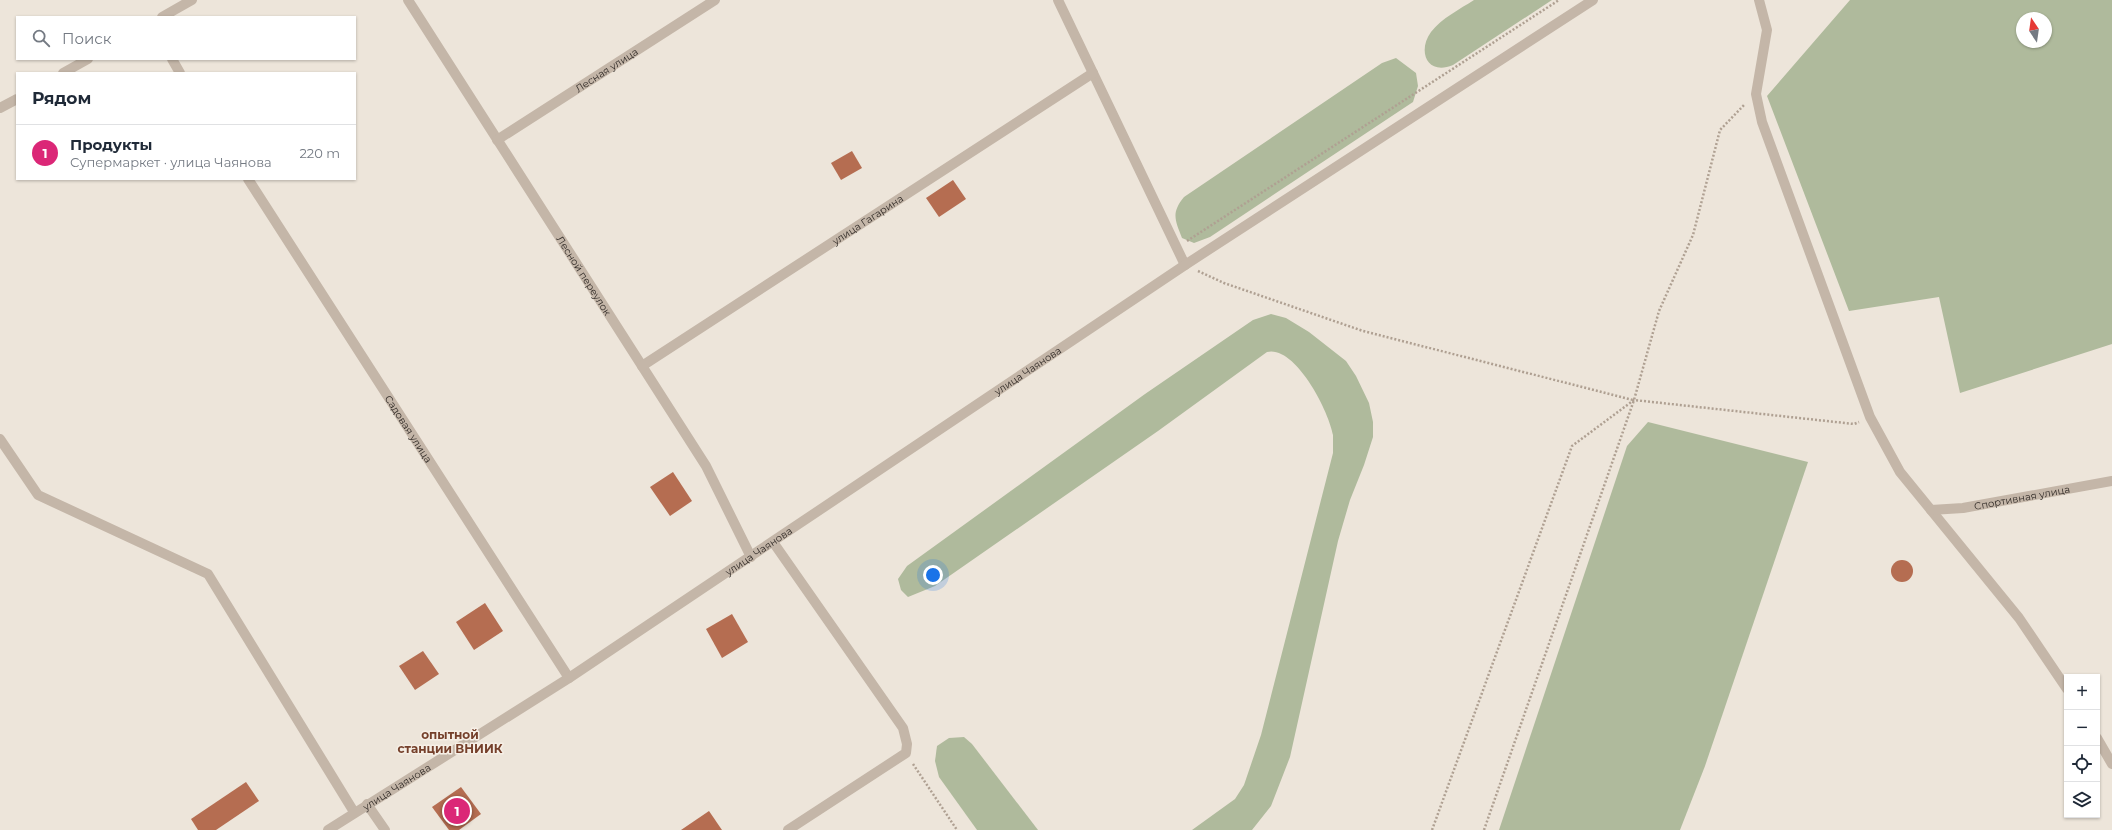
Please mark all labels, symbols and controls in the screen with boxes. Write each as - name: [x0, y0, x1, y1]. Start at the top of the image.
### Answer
- north arrow: [2016, 12, 2052, 48]
- search box: [16, 16, 356, 60]
- icon: search: [30, 27, 52, 49]
- text: Поиск: [62, 29, 111, 48]
- street label: Лесная улица: [572, 45, 640, 95]
- text: Рядом: [32, 88, 91, 108]
- text: Продукты: [70, 135, 152, 154]
- text: 1: [42, 145, 48, 161]
- text: 220 m: [299, 145, 340, 161]
- text: Супермаркет · улица Чаянова: [70, 154, 272, 170]
- street label: улица Гагарина: [829, 192, 906, 248]
- street label: Лесной переулок: [554, 233, 615, 318]
- street label: улица Чаянова: [991, 343, 1064, 398]
- street label: Садовая улица: [382, 393, 435, 465]
- street label: Спортивная улица: [1973, 482, 2071, 512]
- street label: улица Чаянова: [722, 524, 794, 579]
- your location: [923, 565, 943, 585]
- map controls: [2064, 674, 2100, 818]
- button: +: [2064, 674, 2100, 710]
- button: −: [2064, 710, 2100, 746]
- district label: опытной станции ВНИИК: [397, 727, 503, 756]
- button: locate: [2064, 746, 2100, 782]
- street label: улица Чаянова: [359, 760, 433, 814]
- button: layers: [2064, 782, 2100, 818]
- pin: 1: [444, 796, 470, 826]

